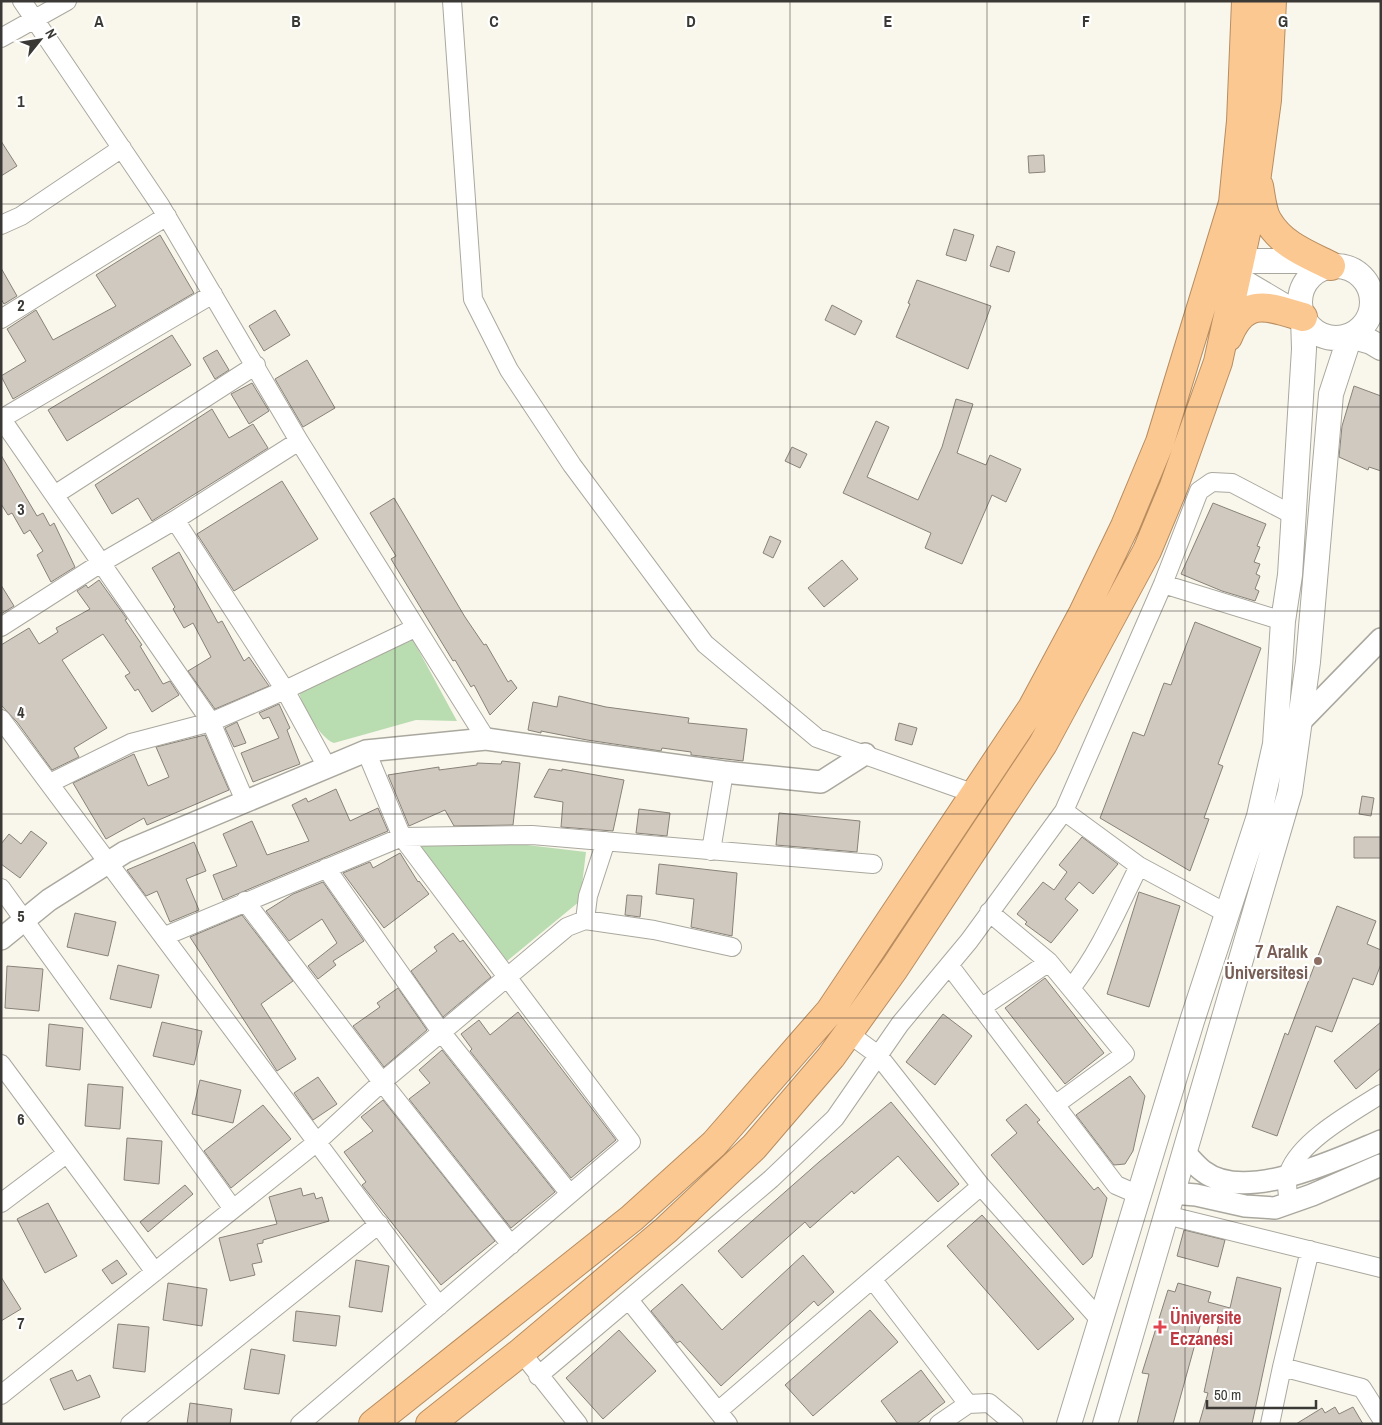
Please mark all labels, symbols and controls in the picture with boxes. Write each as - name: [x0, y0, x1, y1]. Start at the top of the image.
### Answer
- text: A: [94, 10, 104, 32]
- text: B: [291, 10, 301, 32]
- text: C: [489, 10, 499, 32]
- text: D: [686, 10, 696, 32]
- text: E: [884, 10, 893, 32]
- text: F: [1082, 10, 1090, 32]
- text: G: [1278, 10, 1288, 32]
- north arrow: [15, 15, 65, 65]
- text: N: [41, 25, 61, 42]
- text: 1: [17, 90, 25, 112]
- text: 2: [17, 294, 25, 316]
- text: 3: [17, 498, 25, 520]
- text: 4: [17, 701, 25, 723]
- text: 5: [17, 905, 25, 927]
- place label: 7 Aralık Üniversitesi: [1224, 939, 1309, 985]
- marker: 7 Aralık Üniversitesi: [1312, 955, 1324, 967]
- text: 6: [17, 1108, 25, 1130]
- place label: Üniversite Eczanesi: [1170, 1305, 1241, 1351]
- text: 7: [17, 1312, 25, 1334]
- marker: Üniversite Eczanesi: [1154, 1321, 1166, 1333]
- scale bar: [1207, 1378, 1316, 1410]
- text: 50 m: [1214, 1384, 1241, 1405]

